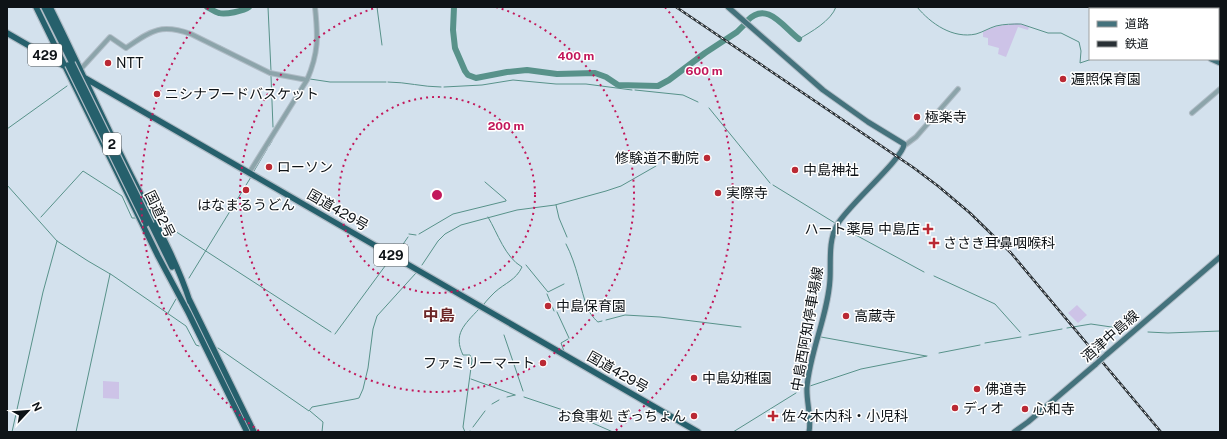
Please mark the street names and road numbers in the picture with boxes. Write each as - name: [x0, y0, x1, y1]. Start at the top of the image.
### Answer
- road number: 429: [28, 44, 62, 66]
- road number: 2: [103, 133, 121, 155]
- street label: 国道429号: [305, 186, 371, 234]
- street label: 国道2号: [142, 188, 178, 240]
- road number: 429: [374, 244, 408, 266]
- street label: 中島西阿知停車場線: [788, 266, 826, 392]
- street label: 酒津中島線: [1078, 307, 1142, 365]
- street label: 国道429号: [585, 348, 651, 396]

